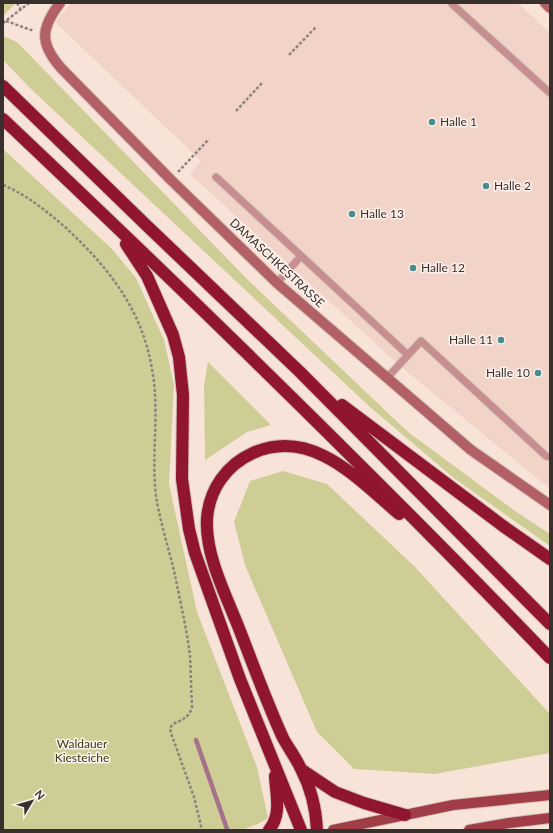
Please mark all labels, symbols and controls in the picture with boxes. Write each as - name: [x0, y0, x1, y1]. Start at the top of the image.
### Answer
- place label: Halle 1: [440, 114, 477, 129]
- marker: Halle 1: [427, 117, 437, 127]
- place label: Halle 2: [494, 178, 531, 193]
- marker: Halle 2: [481, 181, 491, 191]
- place label: Halle 13: [360, 206, 404, 221]
- marker: Halle 13: [347, 209, 357, 219]
- street label: DAMASCHKESTRASSE: [227, 215, 328, 310]
- place label: Halle 12: [421, 260, 465, 275]
- marker: Halle 12: [408, 263, 418, 273]
- place label: Halle 11: [449, 332, 493, 347]
- marker: Halle 11: [496, 335, 506, 345]
- place label: Halle 10: [486, 365, 530, 380]
- marker: Halle 10: [533, 368, 543, 378]
- park label: Waldauer Kiesteiche: [55, 736, 109, 765]
- north arrow: [12, 781, 52, 821]
- text: N: [33, 787, 48, 802]

